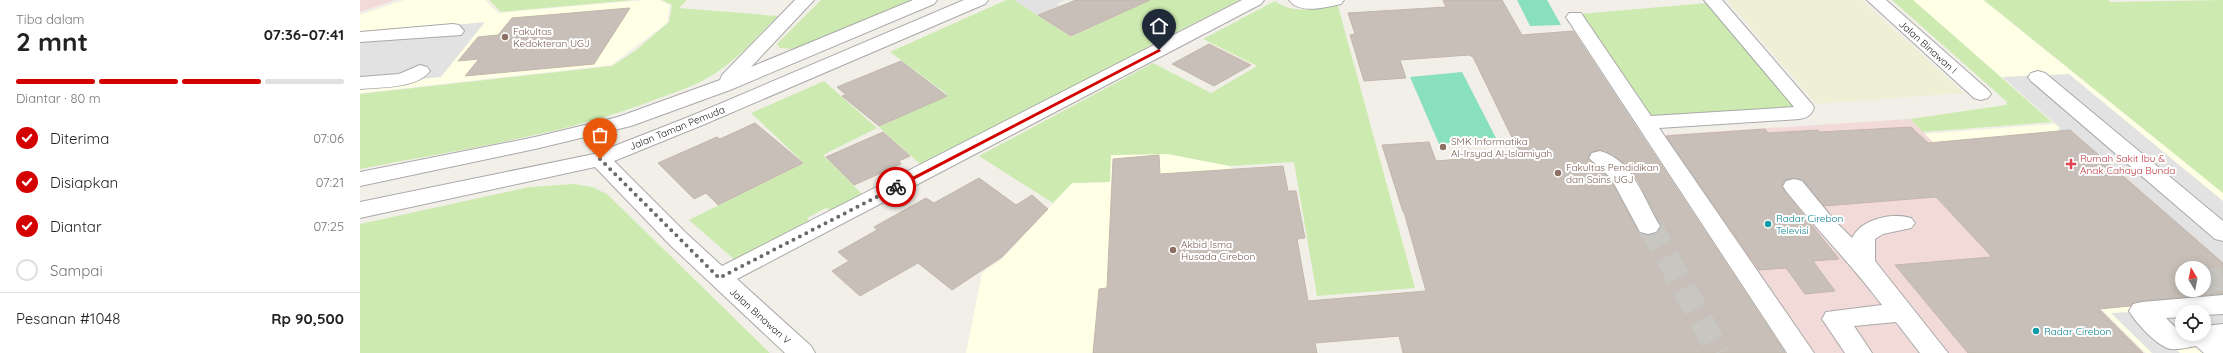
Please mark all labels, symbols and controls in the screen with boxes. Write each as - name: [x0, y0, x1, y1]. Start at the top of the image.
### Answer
- pin: [1142, 9, 1176, 50]
- text: Tiba dalam: [16, 11, 84, 27]
- icon: home: [1148, 15, 1170, 37]
- street label: Jalan Binawan I: [1896, 18, 1960, 76]
- text: 2 mnt: [16, 25, 88, 58]
- text: 07:36–07:41: [264, 25, 344, 44]
- place label: Fakultas Kedokteran UGJ: [513, 25, 590, 50]
- marker: Fakultas Kedokteran UGJ: [500, 32, 510, 42]
- text: Diantar · 80 m: [16, 90, 101, 106]
- street label: Jalan Taman Pemuda: [627, 103, 727, 153]
- pin: [583, 118, 617, 159]
- icon: bag: [589, 124, 611, 146]
- icon: check: [16, 127, 38, 149]
- text: Diterima: [50, 129, 109, 148]
- text: 07:06: [313, 130, 344, 146]
- place label: SMK Informatika Al-Irsyad Al-Islamiyah: [1451, 135, 1552, 160]
- marker: SMK Informatika Al-Irsyad Al-Islamiyah: [1438, 142, 1448, 152]
- place label: Rumah Sakit Ibu & Anak Cahaya Bunda: [2080, 152, 2175, 177]
- marker: Rumah Sakit Ibu & Anak Cahaya Bunda: [2065, 158, 2077, 170]
- place label: Fakultas Pendidikan dan Sains UGJ: [1566, 161, 1659, 186]
- courier: [876, 167, 916, 207]
- marker: Fakultas Pendidikan dan Sains UGJ: [1553, 168, 1563, 178]
- icon: check: [16, 171, 38, 193]
- text: Disiapkan: [50, 173, 118, 192]
- text: 07:21: [316, 174, 344, 190]
- icon: bike: [885, 176, 907, 198]
- place label: Radar Cirebon Televisi: [1776, 212, 1843, 237]
- icon: check: [16, 215, 38, 237]
- text: Diantar: [50, 217, 102, 236]
- text: 07:25: [314, 218, 344, 234]
- marker: Radar Cirebon Televisi: [1763, 219, 1773, 229]
- place label: Akbid Isma Husada Cirebon: [1181, 238, 1255, 263]
- marker: Akbid Isma Husada Cirebon: [1168, 245, 1178, 255]
- text: Sampai: [50, 261, 103, 280]
- north arrow: [2175, 261, 2211, 297]
- map controls: [2175, 261, 2211, 341]
- street label: Jalan Binawan V: [727, 285, 794, 347]
- button: locate: [2175, 305, 2211, 341]
- text: Pesanan #1048: [16, 309, 120, 328]
- text: Rp 90,500: [271, 309, 344, 328]
- place label: Radar Cirebon: [2044, 325, 2111, 338]
- marker: Radar Cirebon: [2031, 326, 2041, 336]

